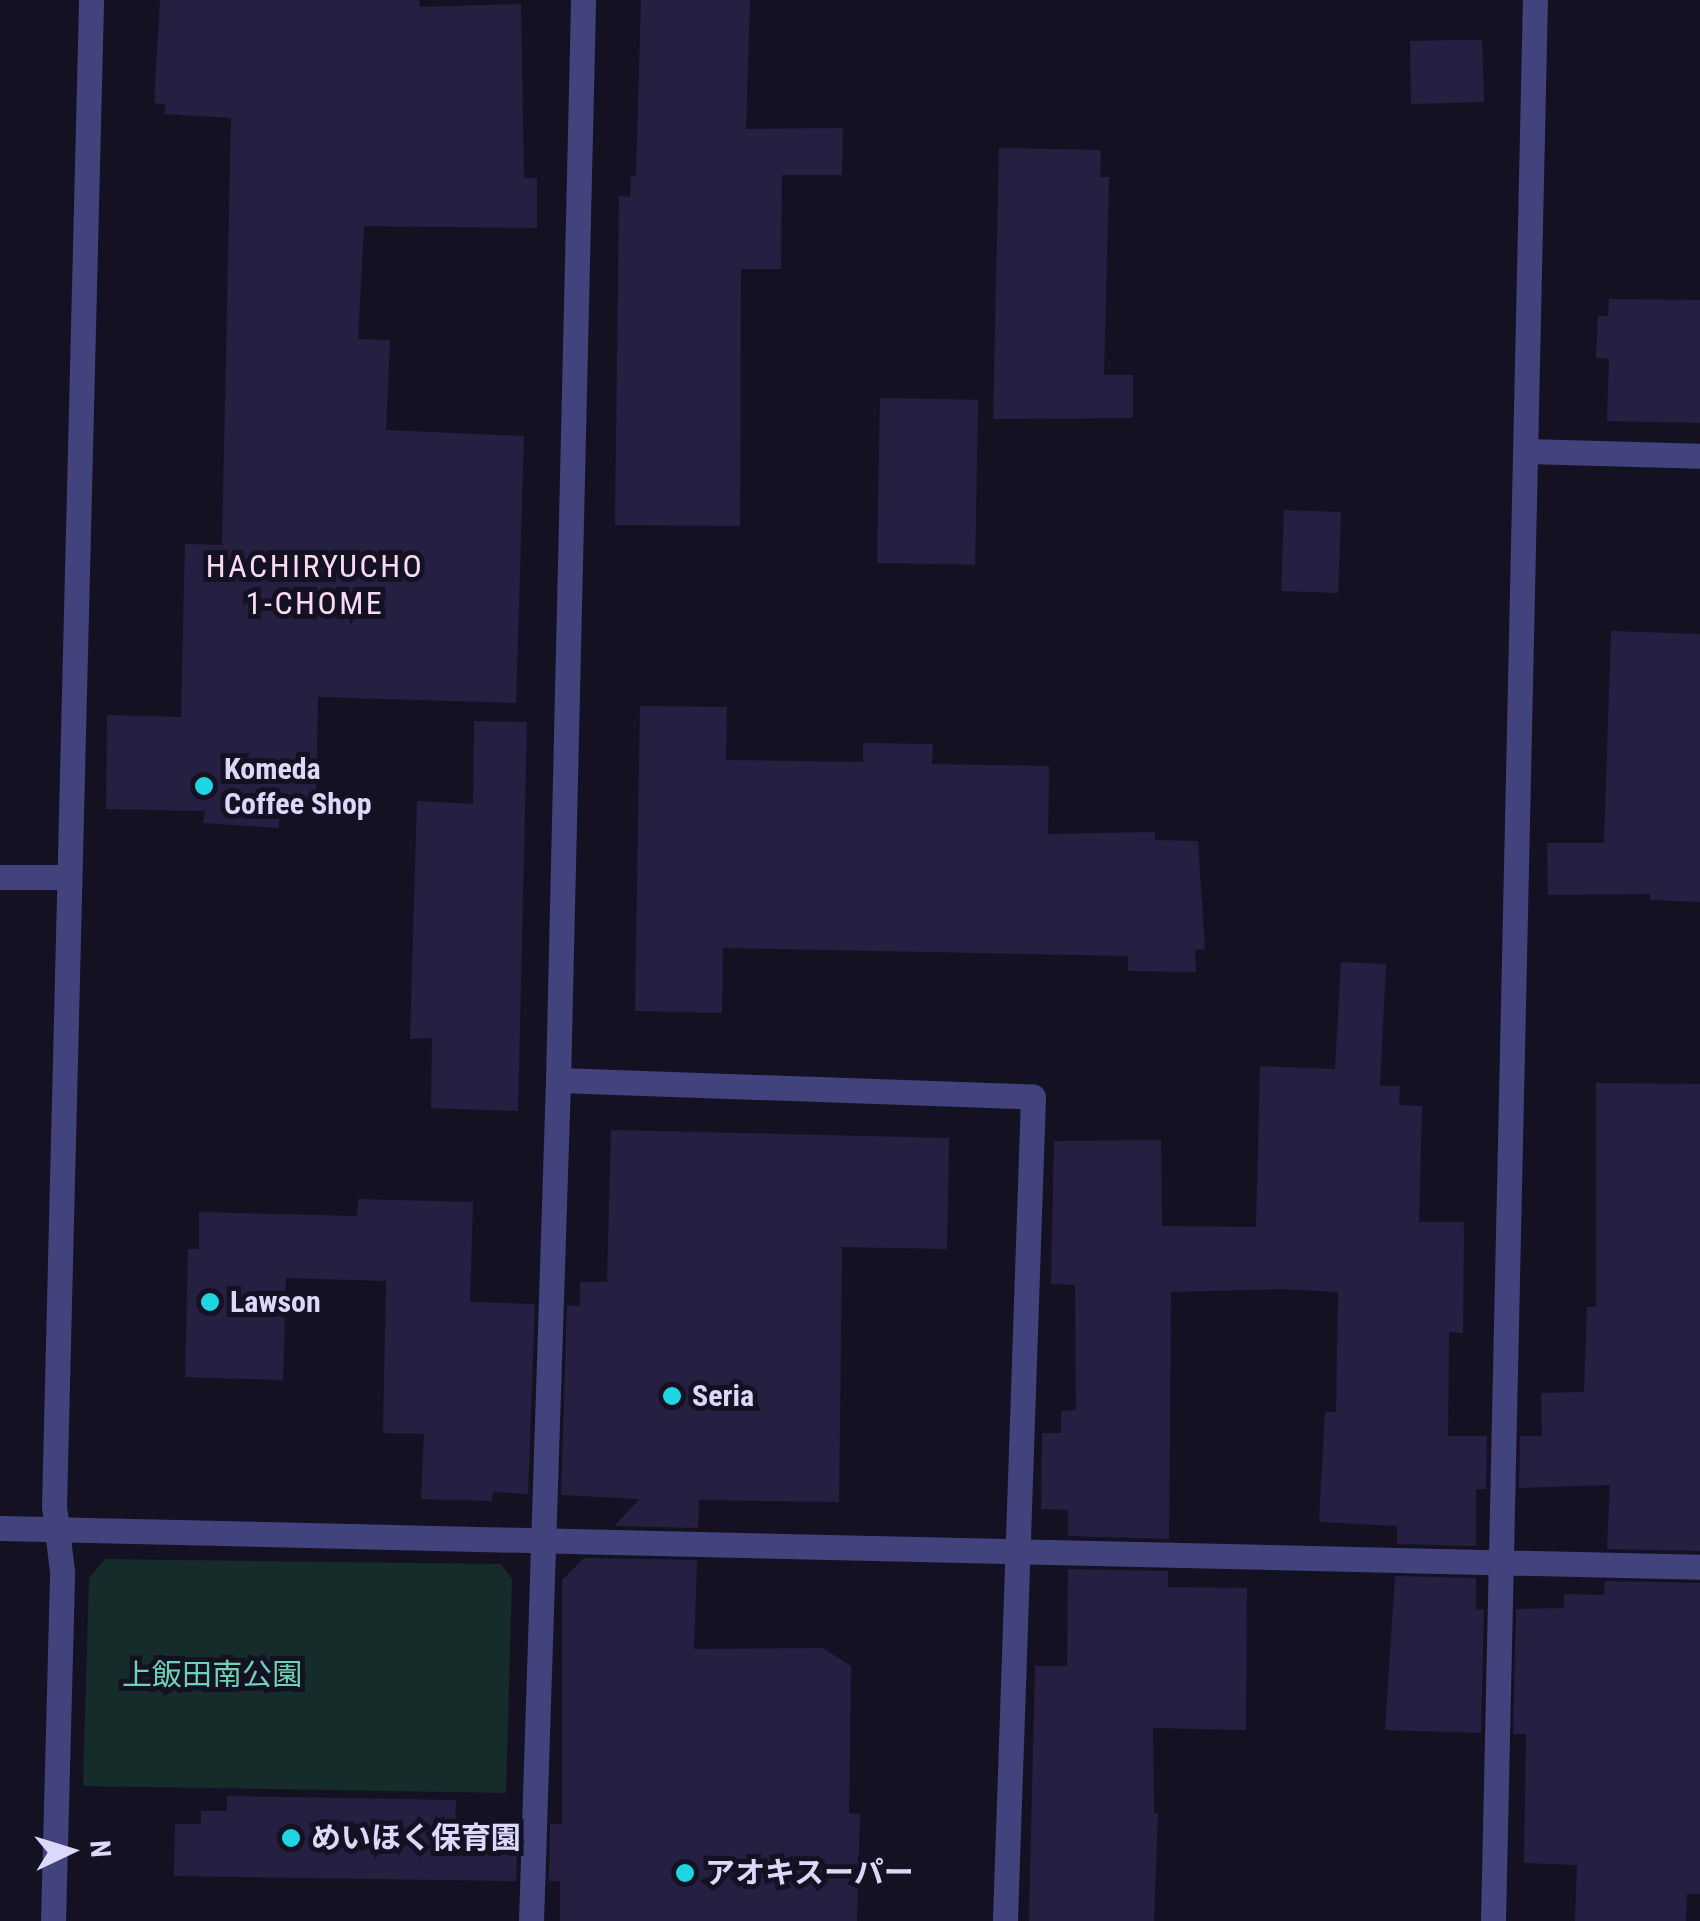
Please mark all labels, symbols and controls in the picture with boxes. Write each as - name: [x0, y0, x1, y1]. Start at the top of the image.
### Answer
- district label: HACHIRYUCHO 1-CHOME: [206, 548, 424, 623]
- place label: Komeda Coffee Shop: [224, 751, 372, 822]
- marker: Komeda Coffee Shop: [193, 775, 215, 797]
- place label: Lawson: [230, 1284, 321, 1320]
- marker: Lawson: [199, 1291, 221, 1313]
- place label: Seria: [692, 1378, 754, 1414]
- marker: Seria: [661, 1385, 683, 1407]
- park label: 上飯田南公園: [122, 1657, 302, 1693]
- north arrow: [20, 1801, 120, 1901]
- place label: めいほく保育園: [311, 1820, 521, 1856]
- marker: めいほく保育園: [280, 1827, 302, 1849]
- text: N: [83, 1839, 117, 1859]
- place label: アオキスーパー: [705, 1855, 915, 1891]
- marker: アオキスーパー: [674, 1862, 696, 1884]

